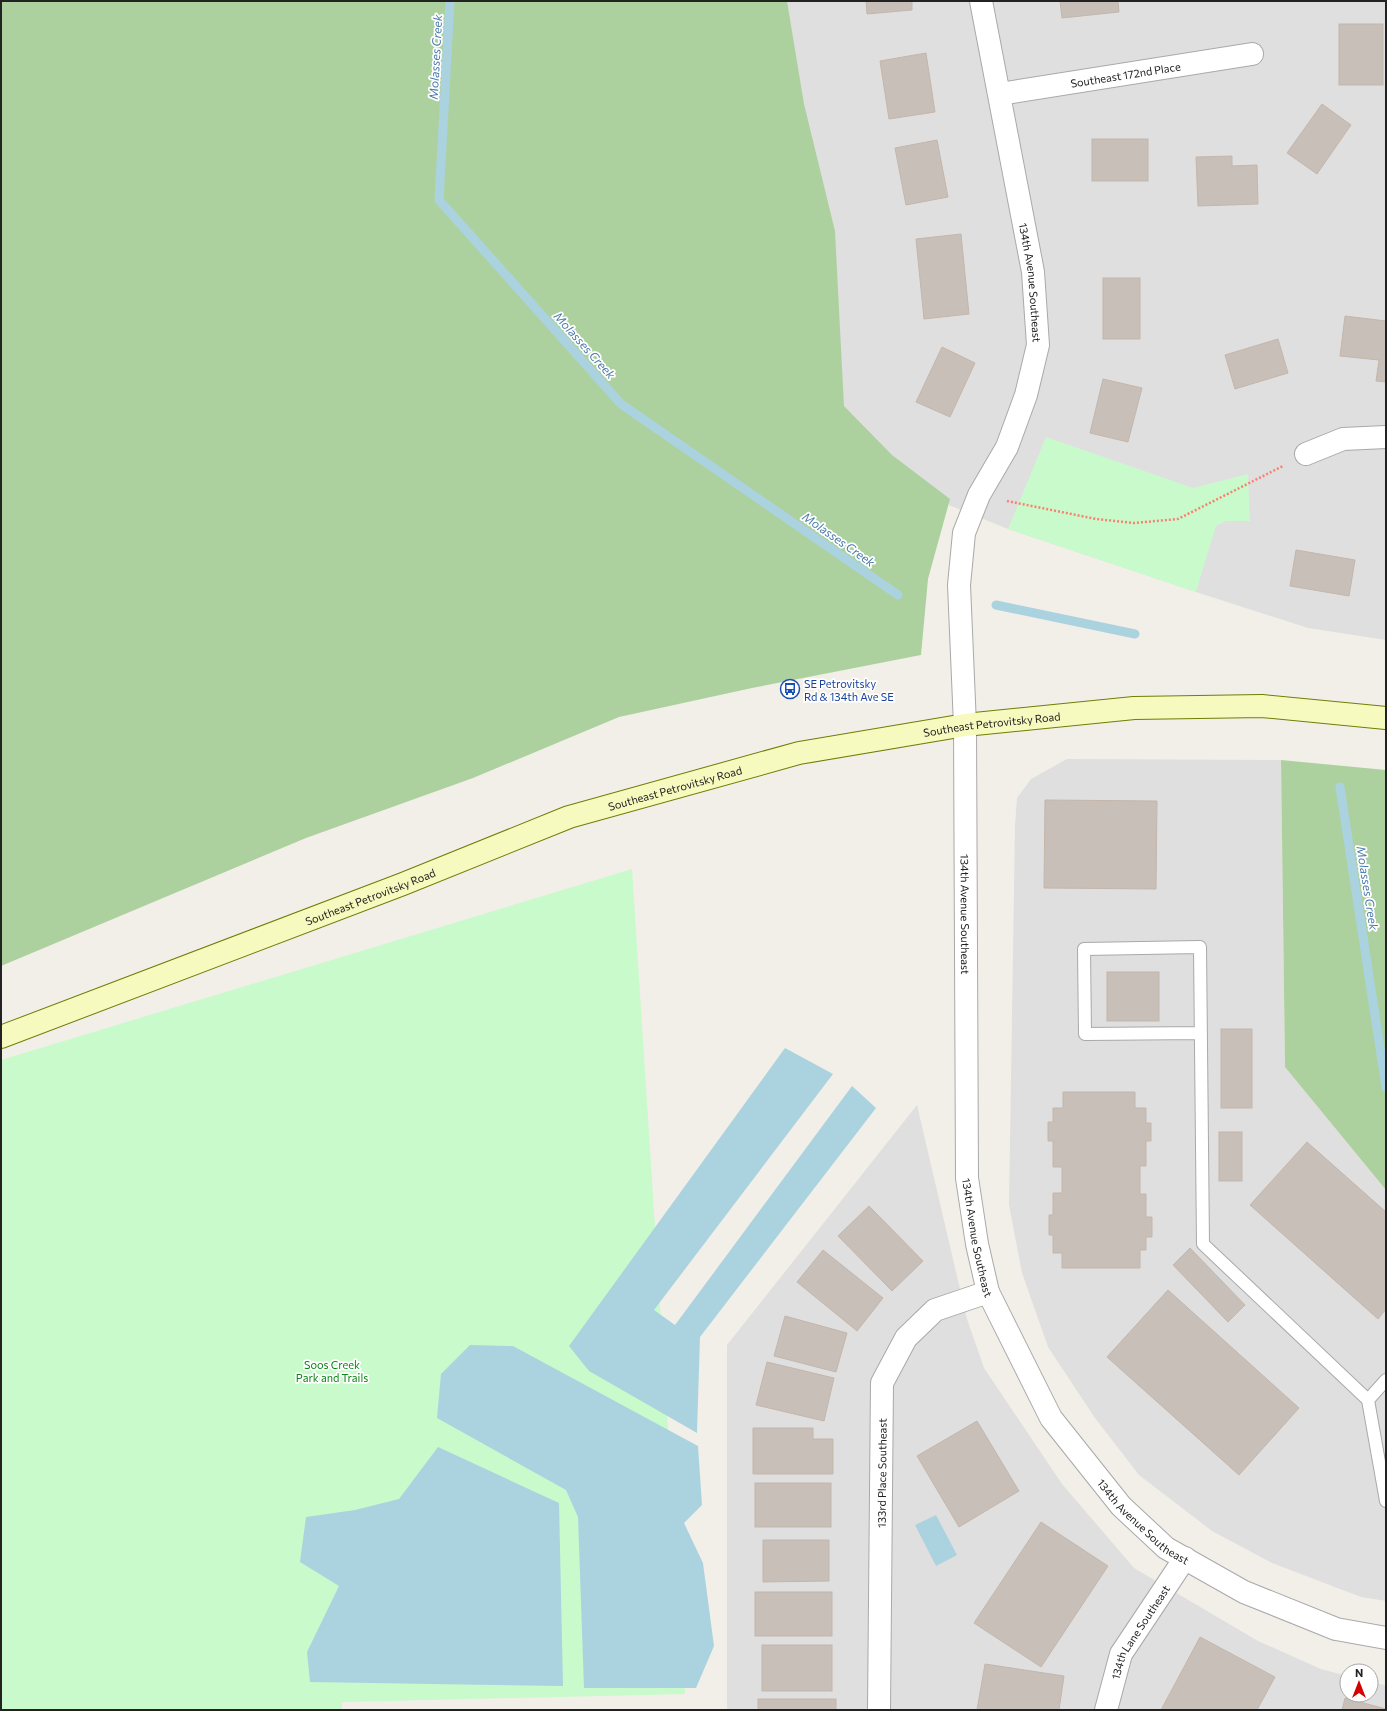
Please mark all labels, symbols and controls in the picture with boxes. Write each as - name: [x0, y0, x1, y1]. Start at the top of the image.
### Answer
- water label: Molasses Creek: [426, 14, 444, 100]
- street label: Southeast 172nd Place: [1069, 59, 1182, 89]
- street label: 134th Avenue Southeast: [1017, 222, 1044, 343]
- water label: Molasses Creek: [551, 309, 619, 382]
- water label: Molasses Creek: [800, 509, 878, 569]
- place label: SE Petrovitsky Rd & 134th Ave SE: [804, 677, 894, 703]
- bus stop icon: SE Petrovitsky Rd & 134th Ave SE: [779, 678, 801, 700]
- street label: Southeast Petrovitsky Road: [922, 709, 1061, 738]
- street label: Southeast Petrovitsky Road: [606, 763, 743, 812]
- water label: Molasses Creek: [1354, 845, 1382, 932]
- street label: 134th Avenue Southeast: [959, 854, 973, 975]
- street label: Southeast Petrovitsky Road: [303, 865, 437, 927]
- street label: 134th Avenue Southeast: [961, 1177, 996, 1299]
- park label: Soos Creek Park and Trails: [296, 1358, 368, 1384]
- street label: 133rd Place Southeast: [874, 1418, 888, 1528]
- street label: 134th Avenue Southeast: [1095, 1476, 1192, 1567]
- street label: 134th Lane Southeast: [1108, 1582, 1172, 1681]
- north arrow: [1339, 1663, 1379, 1703]
- text: N: [1355, 1666, 1363, 1679]

